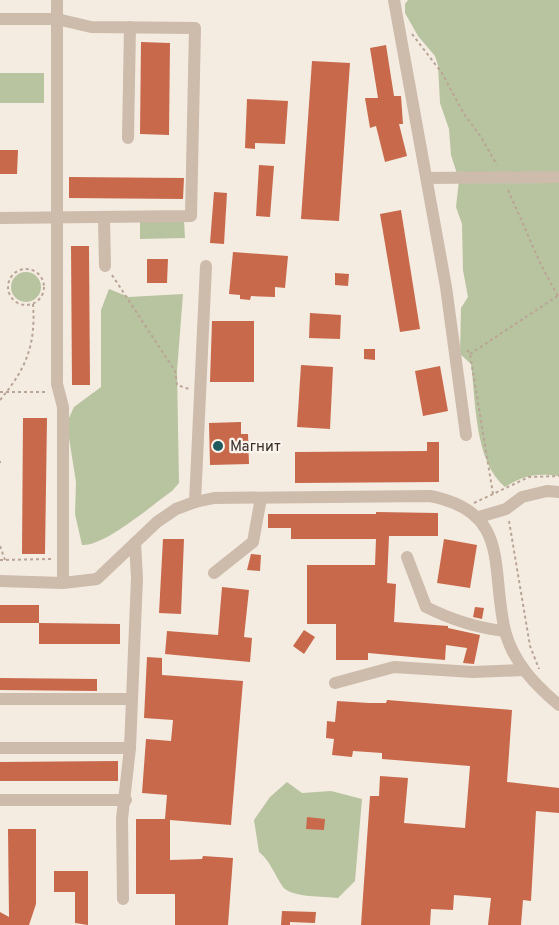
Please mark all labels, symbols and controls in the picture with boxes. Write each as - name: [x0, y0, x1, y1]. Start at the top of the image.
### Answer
- place label: Магнит: [230, 438, 281, 457]
- marker: Магнит: [211, 439, 225, 453]

